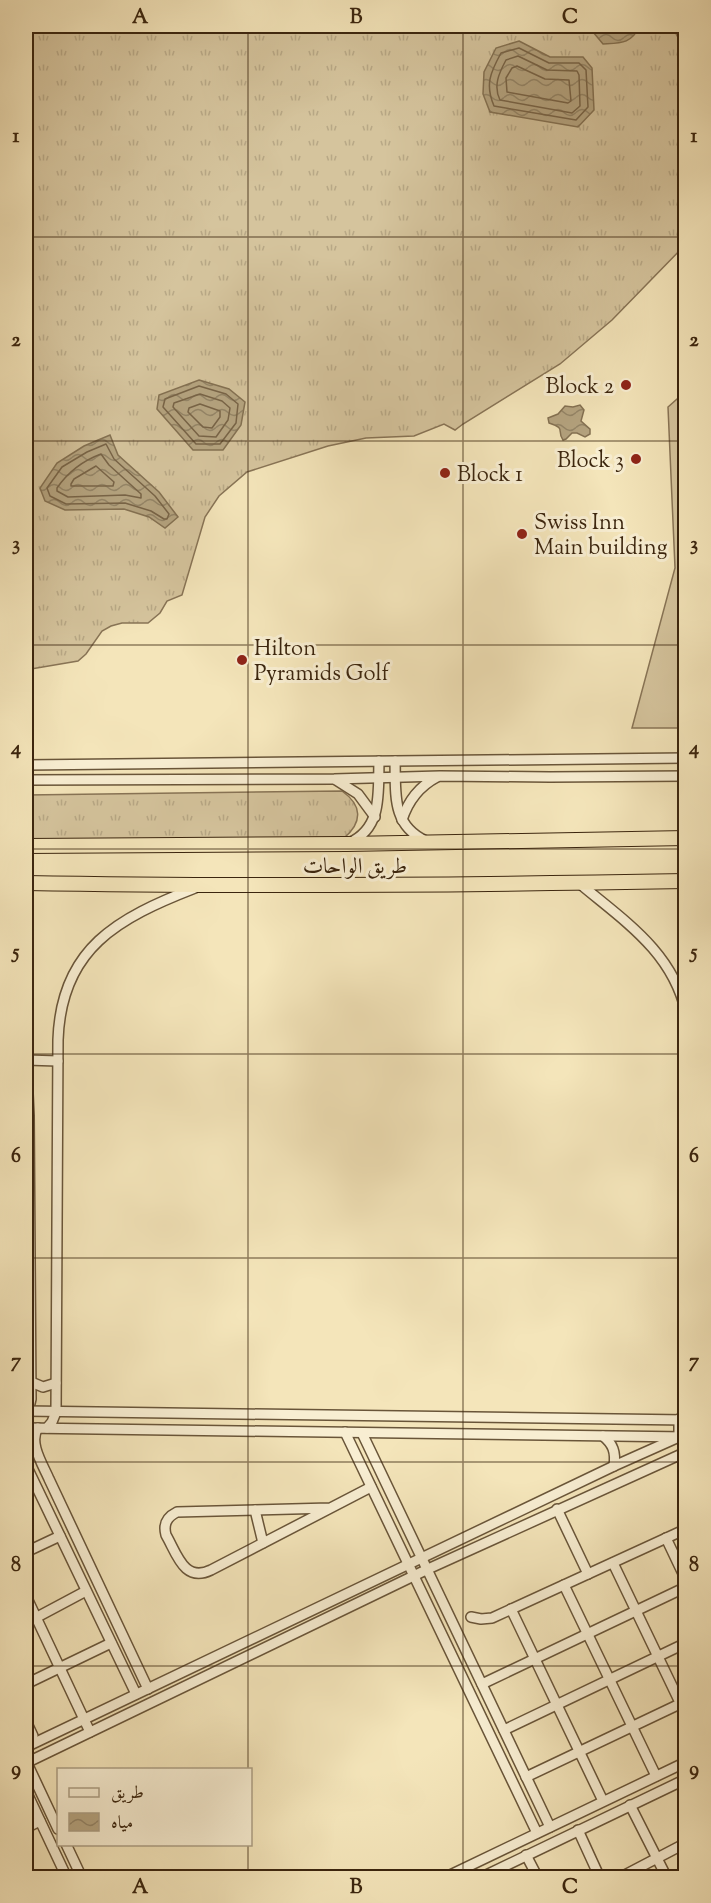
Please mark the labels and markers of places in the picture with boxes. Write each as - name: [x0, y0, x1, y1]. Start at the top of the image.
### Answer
- place label: Block 2: [545, 372, 614, 404]
- marker: Block 2: [619, 378, 633, 392]
- place label: Block 3: [557, 446, 624, 478]
- marker: Block 3: [629, 452, 643, 466]
- place label: Block 1: [457, 460, 523, 492]
- marker: Block 1: [438, 466, 452, 480]
- place label: Swiss Inn Main building: [534, 508, 668, 565]
- marker: Swiss Inn Main building: [515, 527, 529, 541]
- place label: Hilton Pyramids Golf: [254, 634, 391, 691]
- marker: Hilton Pyramids Golf: [235, 653, 249, 667]

